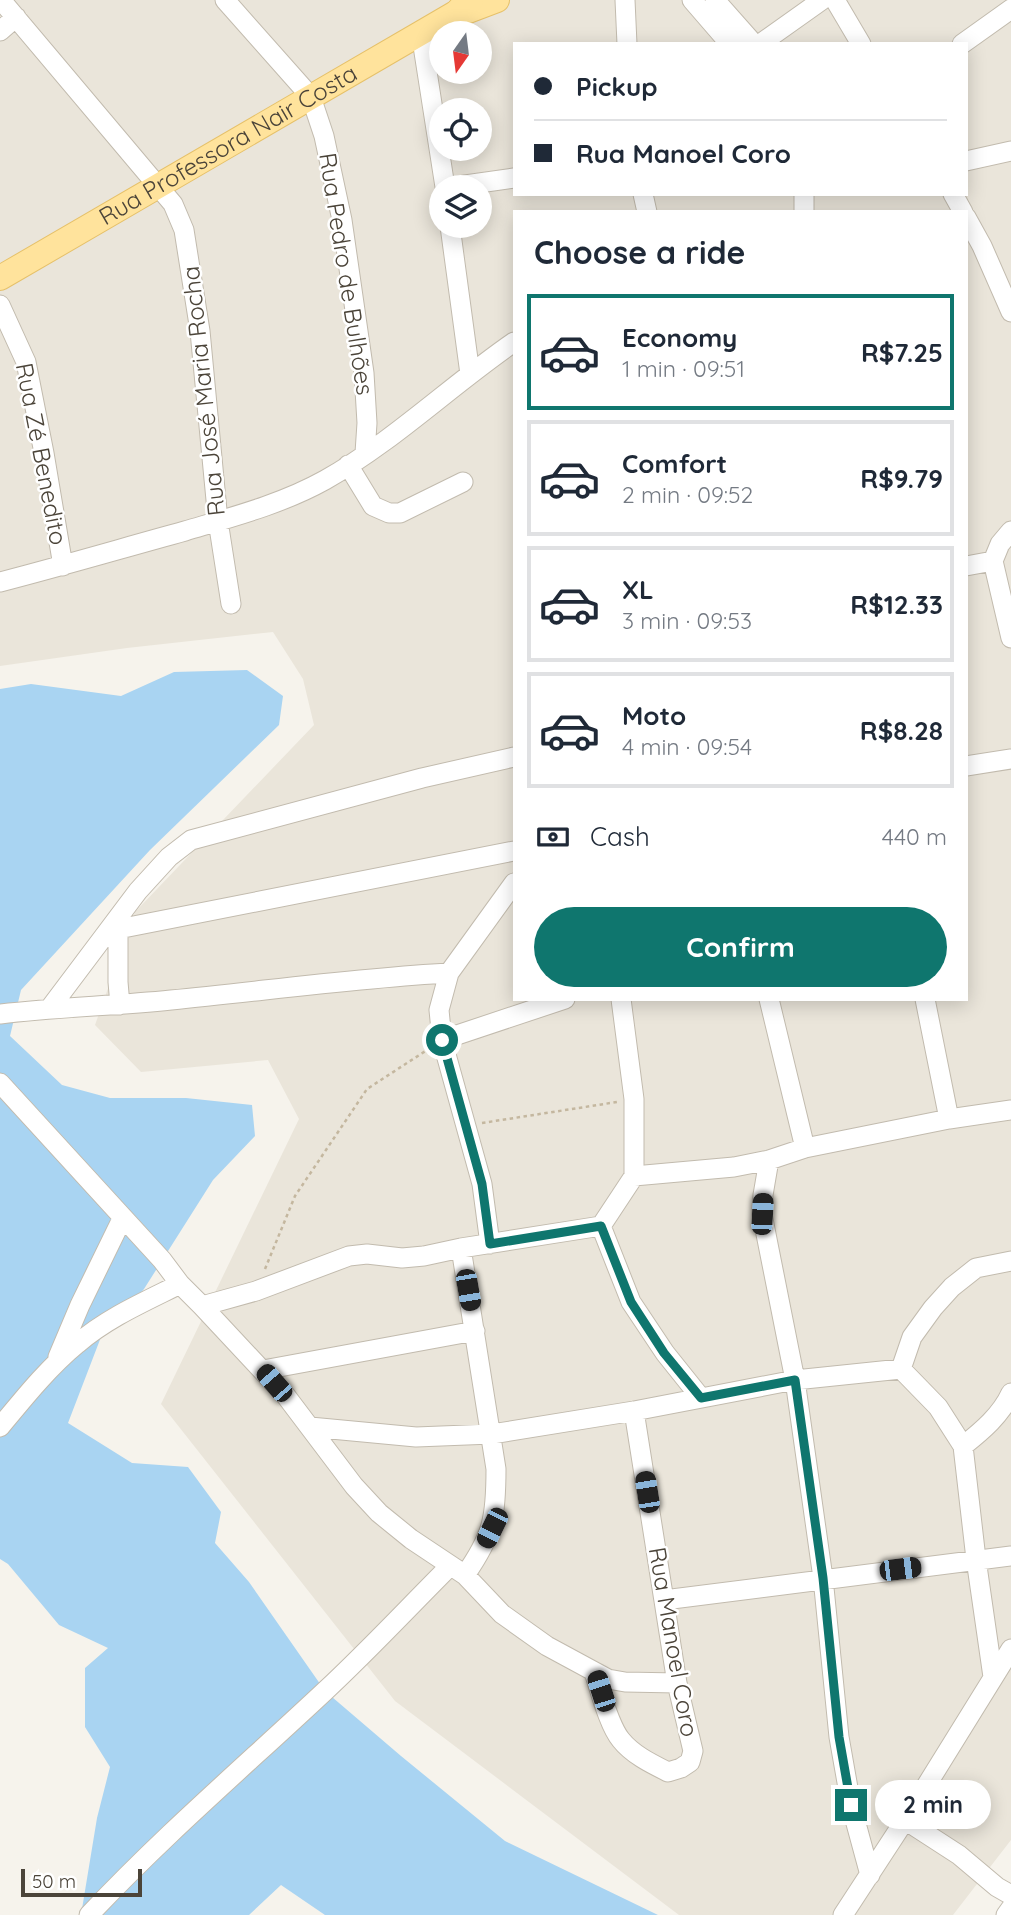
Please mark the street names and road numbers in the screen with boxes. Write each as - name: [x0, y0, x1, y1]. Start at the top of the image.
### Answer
- street label: Rua Professora Nair Costa: [93, 58, 362, 231]
- street label: Rua Pedro de Bulhões: [313, 151, 381, 397]
- street label: Rua José Maria Rocha: [175, 265, 231, 518]
- street label: Rua Zé Benedito: [10, 360, 74, 547]
- street label: Rua Manoel Coro: [643, 1544, 705, 1739]

